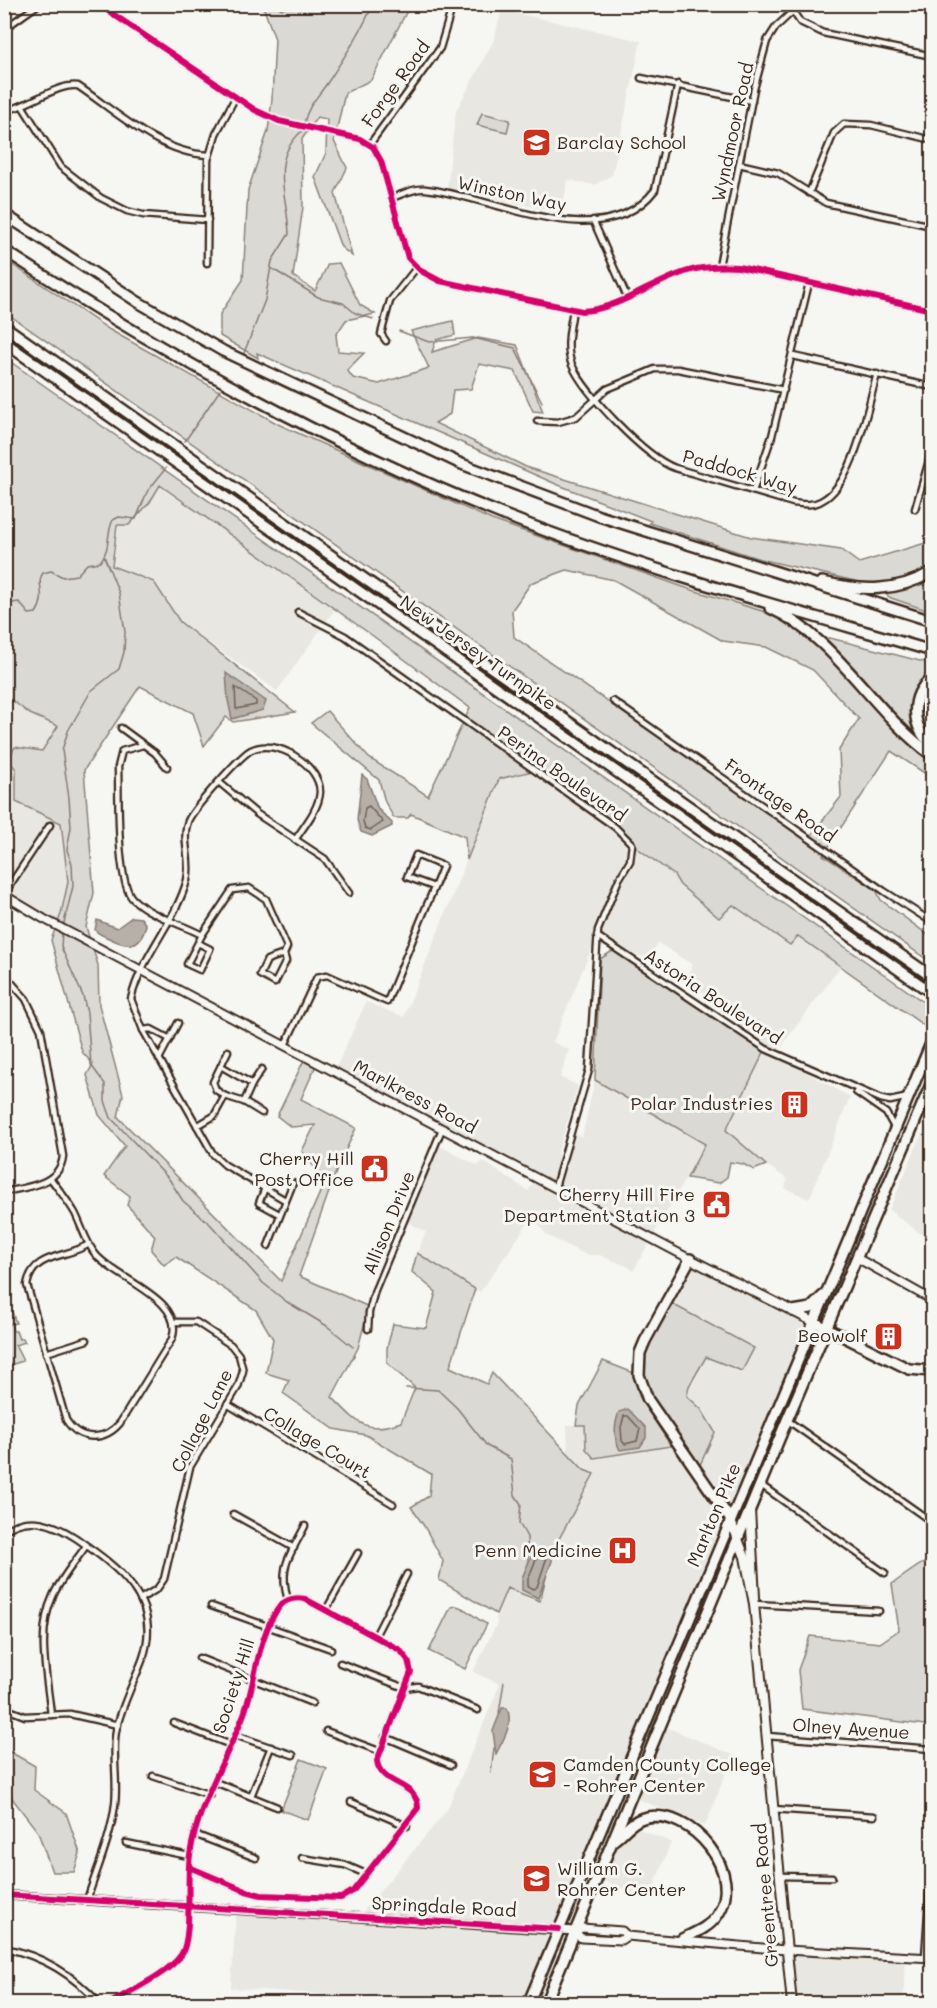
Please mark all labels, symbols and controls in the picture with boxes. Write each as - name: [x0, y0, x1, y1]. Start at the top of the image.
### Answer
- street label: Forge Road: [356, 35, 435, 132]
- street label: Wyndmoor Road: [706, 60, 759, 204]
- school or university icon: Barclay School: [520, 127, 552, 159]
- place label: Barclay School: [557, 130, 687, 154]
- street label: Winston Way: [456, 170, 569, 216]
- street label: Paddock Way: [680, 443, 800, 499]
- street label: New Jersey Turnpike: [396, 589, 561, 715]
- street label: Perina Boulevard: [493, 720, 632, 827]
- street label: Frontage Road: [720, 753, 841, 848]
- street label: Astoria Boulevard: [640, 943, 787, 1050]
- street label: Marlkress Road: [349, 1053, 482, 1139]
- building icon: Polar Industries: [778, 1088, 810, 1120]
- place label: Polar Industries: [631, 1091, 773, 1115]
- place label: Cherry Hill Post Office: [254, 1146, 354, 1191]
- public building icon: Cherry Hill Post Office: [359, 1153, 391, 1185]
- street label: Allison Drive: [356, 1167, 420, 1278]
- place label: Cherry Hill Fire Department Station 3: [503, 1182, 695, 1227]
- public building icon: Cherry Hill Fire Department Station 3: [700, 1189, 732, 1221]
- building icon: Beowolf: [872, 1320, 904, 1352]
- place label: Beowolf: [798, 1323, 868, 1347]
- street label: Collage Lane: [165, 1365, 237, 1476]
- street label: Collage Court: [259, 1401, 376, 1484]
- street label: Marlton Pike: [680, 1459, 746, 1570]
- hospital icon: Penn Medicine: [607, 1535, 639, 1567]
- place label: Penn Medicine: [475, 1538, 602, 1562]
- street label: Society Hill: [206, 1635, 260, 1736]
- street label: Olney Avenue: [792, 1712, 910, 1744]
- place label: Camden County College - Rohrer Center: [563, 1752, 771, 1797]
- school or university icon: Camden County College - Rohrer Center: [526, 1759, 558, 1791]
- street label: Greentree Road: [747, 1822, 783, 1968]
- place label: William G. Rohrer Center: [557, 1856, 686, 1901]
- school or university icon: William G. Rohrer Center: [520, 1863, 552, 1895]
- street label: Springdale Road: [371, 1890, 517, 1922]

